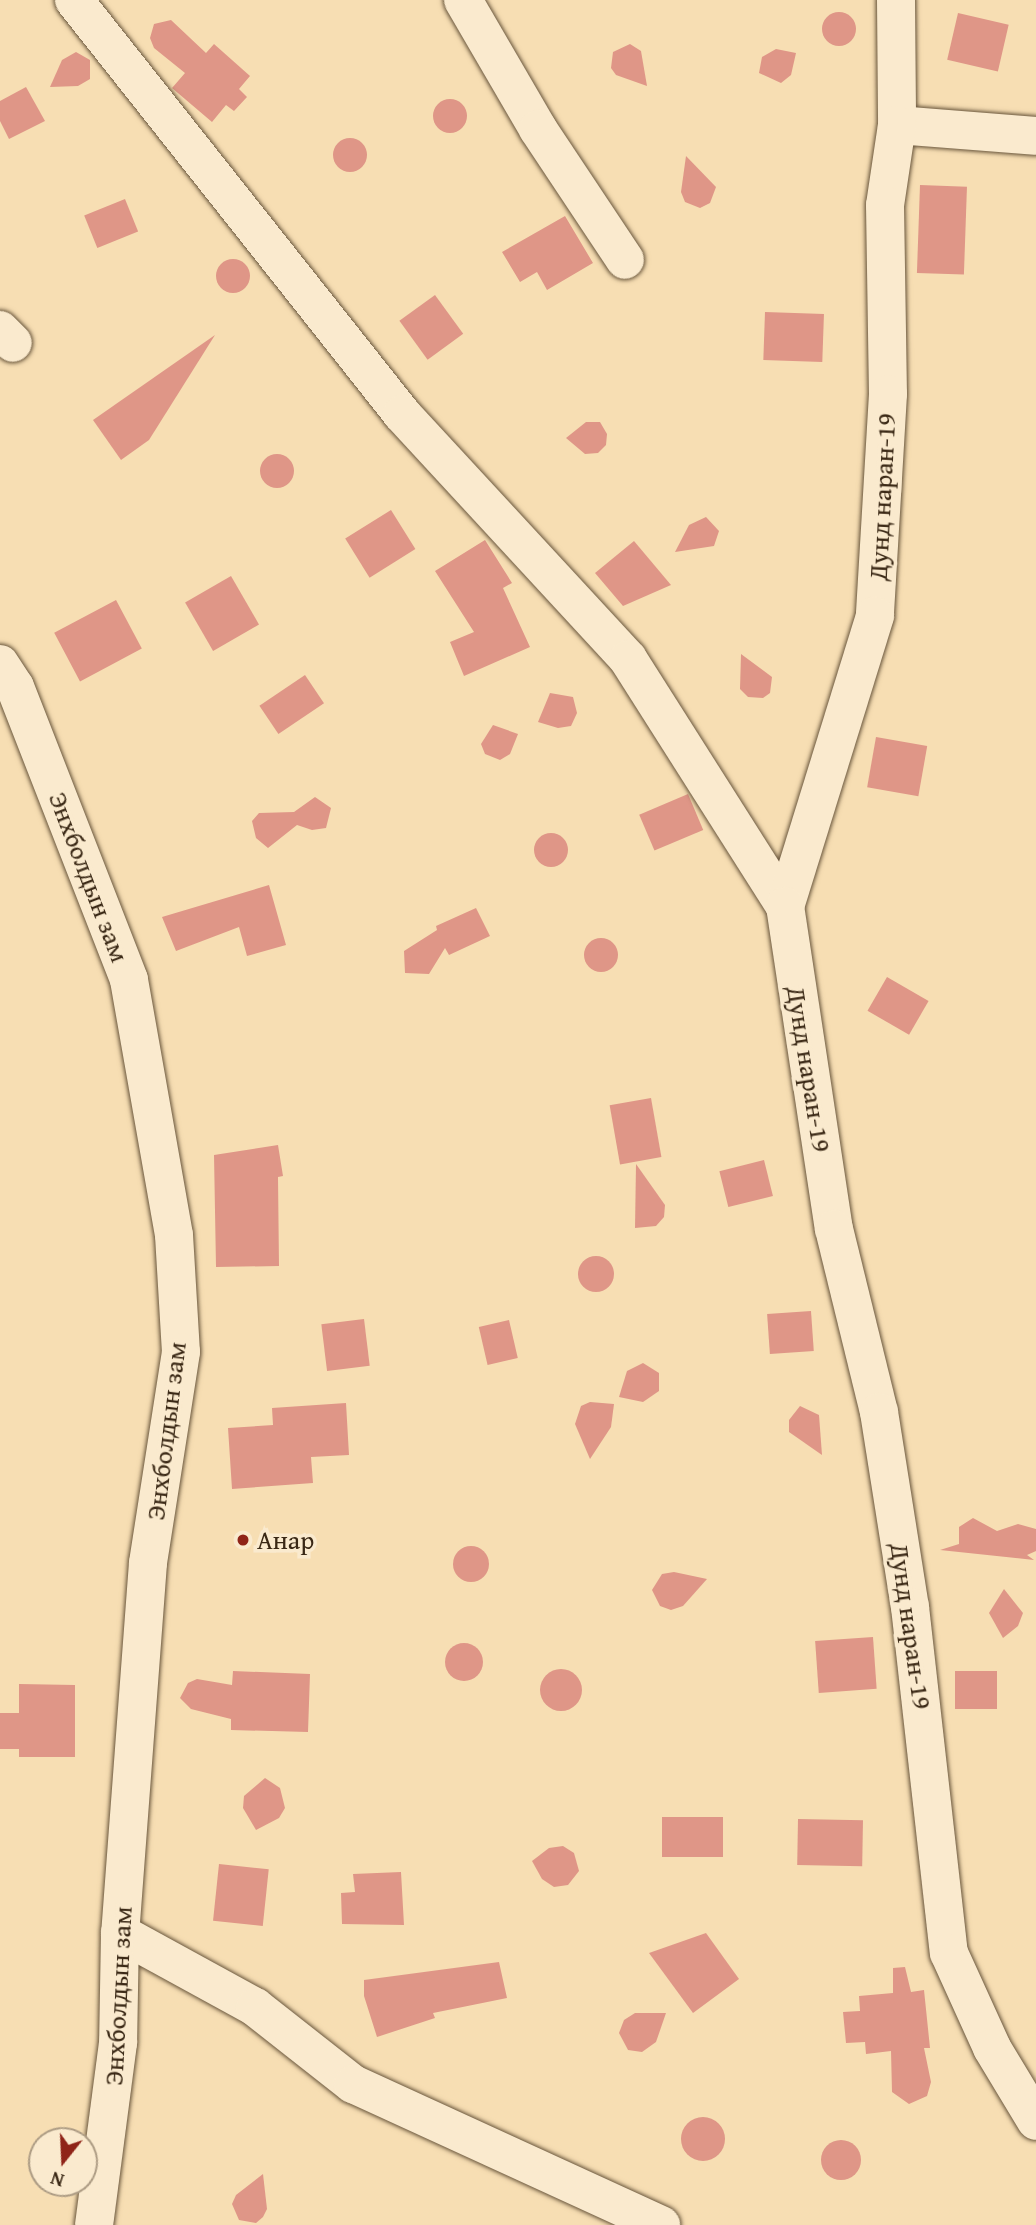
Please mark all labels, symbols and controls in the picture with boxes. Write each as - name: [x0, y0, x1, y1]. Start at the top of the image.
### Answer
- street label: Дунд наран-19: [862, 412, 902, 582]
- street label: Энхболдын зам: [42, 788, 136, 966]
- street label: Дунд наран-19: [780, 984, 838, 1154]
- street label: Энхболдын зам: [140, 1340, 192, 1522]
- place label: Анар: [257, 1524, 314, 1556]
- marker: Анар: [235, 1532, 251, 1548]
- street label: Дунд наран-19: [884, 1541, 938, 1711]
- street label: Энхболдын зам: [98, 1906, 138, 2086]
- north arrow: [28, 2127, 98, 2197]
- text: N: [47, 2165, 68, 2195]

